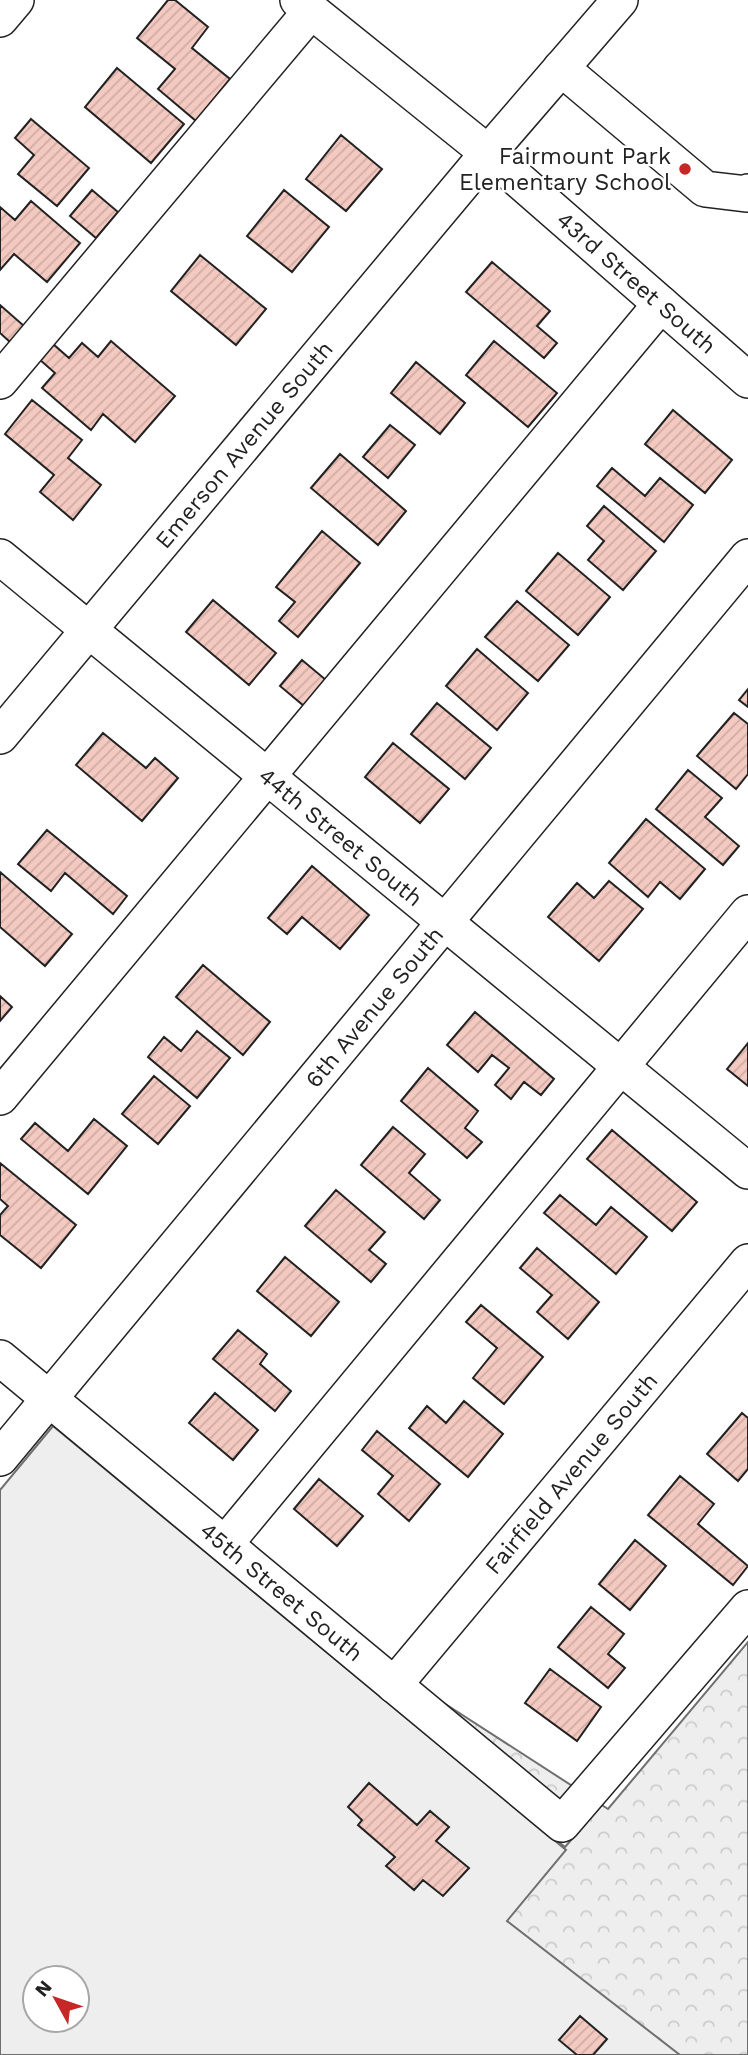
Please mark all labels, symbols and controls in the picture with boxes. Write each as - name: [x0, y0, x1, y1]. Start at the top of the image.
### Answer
- place label: Fairmount Park Elementary School: [459, 143, 671, 196]
- marker: Fairmount Park Elementary School: [677, 161, 693, 177]
- street label: 43rd Street South: [551, 206, 721, 360]
- street label: Emerson Avenue South: [150, 336, 339, 554]
- street label: 44th Street South: [253, 762, 428, 912]
- street label: 6th Avenue South: [300, 922, 449, 1093]
- street label: Fairfield Avenue South: [480, 1368, 663, 1580]
- street label: 45th Street South: [195, 1517, 368, 1667]
- north arrow: [21, 1964, 91, 2034]
- text: N: [30, 1976, 57, 2001]

